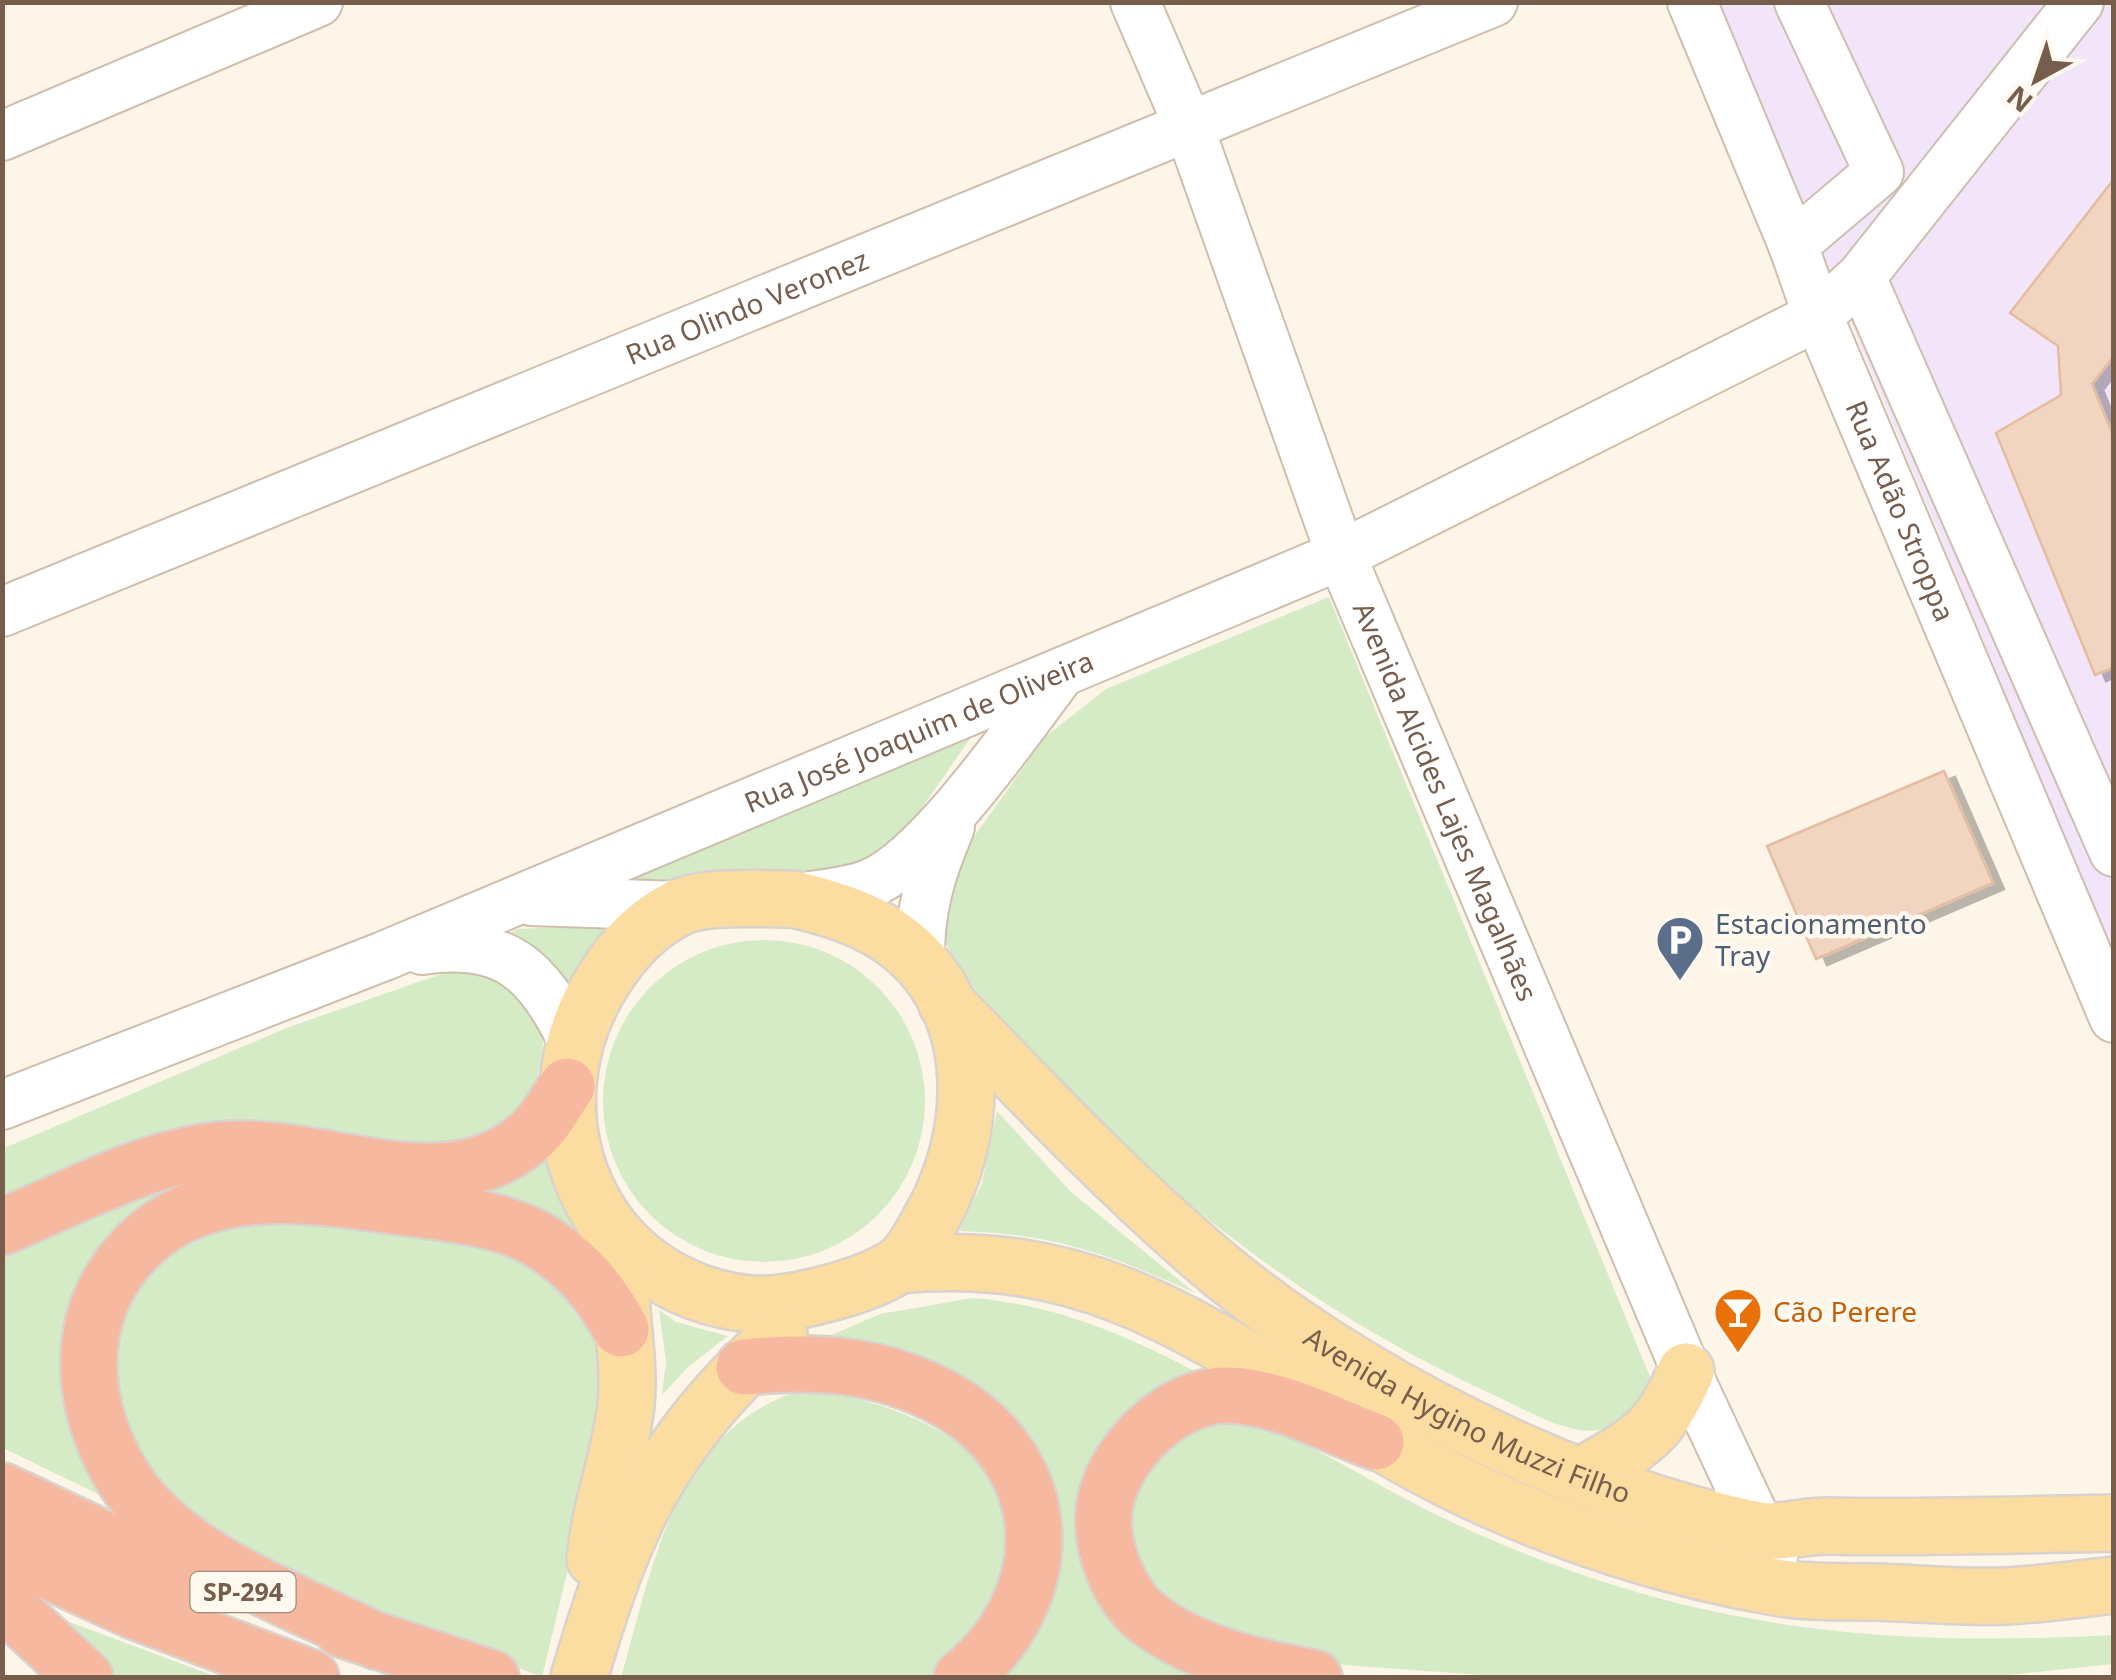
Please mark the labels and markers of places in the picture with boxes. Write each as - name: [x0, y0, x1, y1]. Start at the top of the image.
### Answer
- place label: Estacionamento Tray: [1715, 904, 1927, 974]
- parking icon: Estacionamento Tray: [1654, 914, 1706, 982]
- bar icon: Cão Perere: [1712, 1286, 1764, 1354]
- place label: Cão Perere: [1773, 1292, 1917, 1330]

